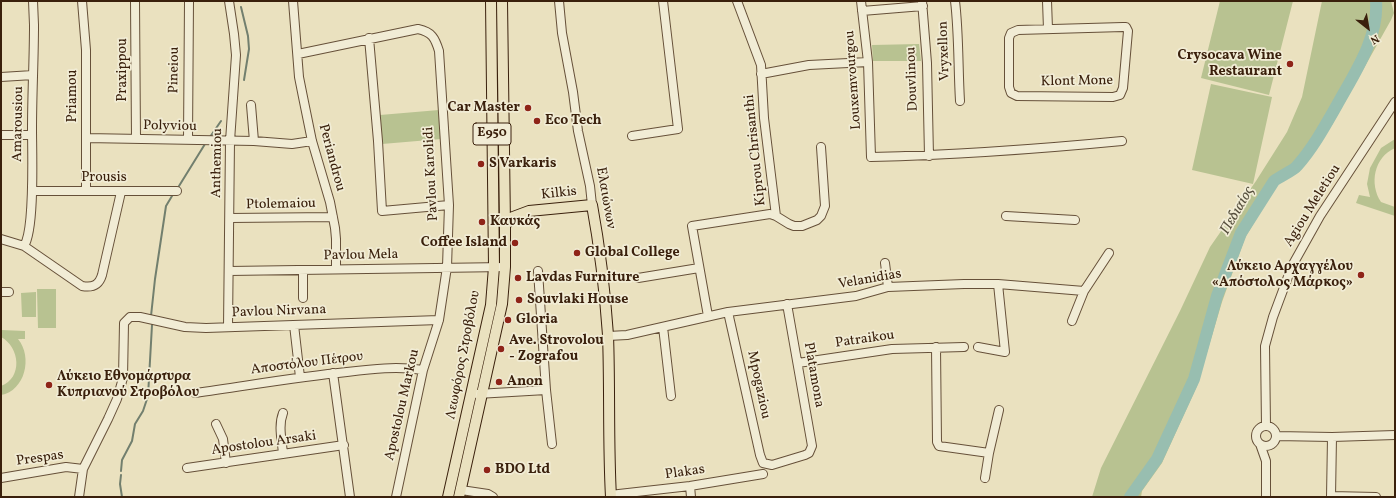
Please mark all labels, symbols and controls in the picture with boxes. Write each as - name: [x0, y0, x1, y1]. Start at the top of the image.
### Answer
- north arrow: [1348, 8, 1388, 48]
- street label: Vryxellon: [936, 21, 954, 81]
- street label: Louxemvourgou: [842, 30, 866, 130]
- text: N: [1367, 30, 1382, 47]
- street label: Praxippou: [115, 38, 131, 102]
- street label: Pineiou: [166, 46, 184, 94]
- street label: Douvlinou: [903, 46, 923, 112]
- place label: Crysocava Wine Restaurant: [1178, 48, 1282, 80]
- marker: Crysocava Wine Restaurant: [1285, 59, 1295, 69]
- street label: Priamou: [65, 70, 81, 122]
- street label: Klont Mone: [1041, 73, 1113, 91]
- street label: Amarousiou: [10, 86, 28, 162]
- street label: Kiprou Chrisanthi: [742, 93, 770, 207]
- place label: Car Master: [447, 100, 520, 116]
- marker: Car Master: [523, 103, 533, 113]
- place label: Eco Tech: [545, 113, 602, 129]
- marker: Eco Tech: [532, 116, 542, 126]
- street label: Polyviou: [143, 118, 197, 136]
- street label: Periandrou: [314, 122, 348, 194]
- road number: E950: [473, 123, 511, 145]
- street label: Pavlou Karolidi: [421, 126, 443, 222]
- street label: Anthemiou: [209, 128, 227, 198]
- place label: S Varkaris: [489, 156, 557, 172]
- marker: S Varkaris: [476, 159, 486, 169]
- street label: Agiou Meletiou: [1281, 162, 1345, 250]
- street label: Ελαιώνων: [591, 166, 619, 230]
- street label: Prousis: [81, 170, 127, 186]
- street label: Kilkis: [540, 184, 578, 204]
- water label: Πεδιαίος: [1217, 184, 1259, 238]
- street label: Ptolemaiou: [246, 196, 316, 214]
- place label: Καυκάς: [490, 214, 540, 230]
- marker: Καυκάς: [477, 217, 487, 227]
- place label: Coffee Island: [421, 235, 507, 251]
- marker: Coffee Island: [510, 238, 520, 248]
- place label: Global College: [585, 245, 680, 261]
- street label: Pavlou Mela: [323, 247, 399, 265]
- marker: Global College: [572, 248, 582, 258]
- place label: Λύκειο Αρχαγγέλου «Απόστολος Μάρκος»: [1212, 259, 1353, 292]
- street label: Velanidias: [837, 266, 903, 294]
- place label: Lavdas Furniture: [526, 270, 639, 286]
- marker: Λύκειο Αρχαγγέλου «Απόστολος Μάρκος»: [1356, 270, 1366, 280]
- marker: Lavdas Furniture: [513, 273, 523, 283]
- street label: Λεωφόρος Στροβόλου: [443, 289, 485, 421]
- place label: Souvlaki House: [527, 292, 628, 308]
- marker: Souvlaki House: [514, 295, 524, 305]
- street label: Pavlou Nirvana: [231, 302, 327, 322]
- place label: Gloria: [516, 312, 558, 328]
- marker: Gloria: [503, 315, 513, 325]
- street label: Patraikou: [834, 328, 896, 352]
- place label: Ave. Strovolou - Zografou: [509, 333, 604, 366]
- street label: Platamona: [799, 341, 827, 409]
- marker: Ave. Strovolou - Zografou: [496, 344, 506, 354]
- street label: Apostolou Markou: [382, 348, 424, 462]
- street label: Αποστόλου Πέτρου: [250, 349, 364, 379]
- street label: Mpogaziou: [743, 349, 773, 421]
- place label: Λύκειο Εθνομάρτυρα Κυπριανού Στροβόλου: [57, 369, 199, 402]
- place label: Anon: [507, 374, 543, 390]
- marker: Anon: [494, 377, 504, 387]
- marker: Λύκειο Εθνομάρτυρα Κυπριανού Στροβόλου: [44, 380, 54, 390]
- street label: Apostolou Arsaki: [210, 428, 318, 460]
- street label: Prespas: [15, 447, 65, 471]
- place label: BDO Ltd: [495, 462, 550, 478]
- street label: Plakas: [664, 462, 706, 484]
- marker: BDO Ltd: [482, 465, 492, 475]

